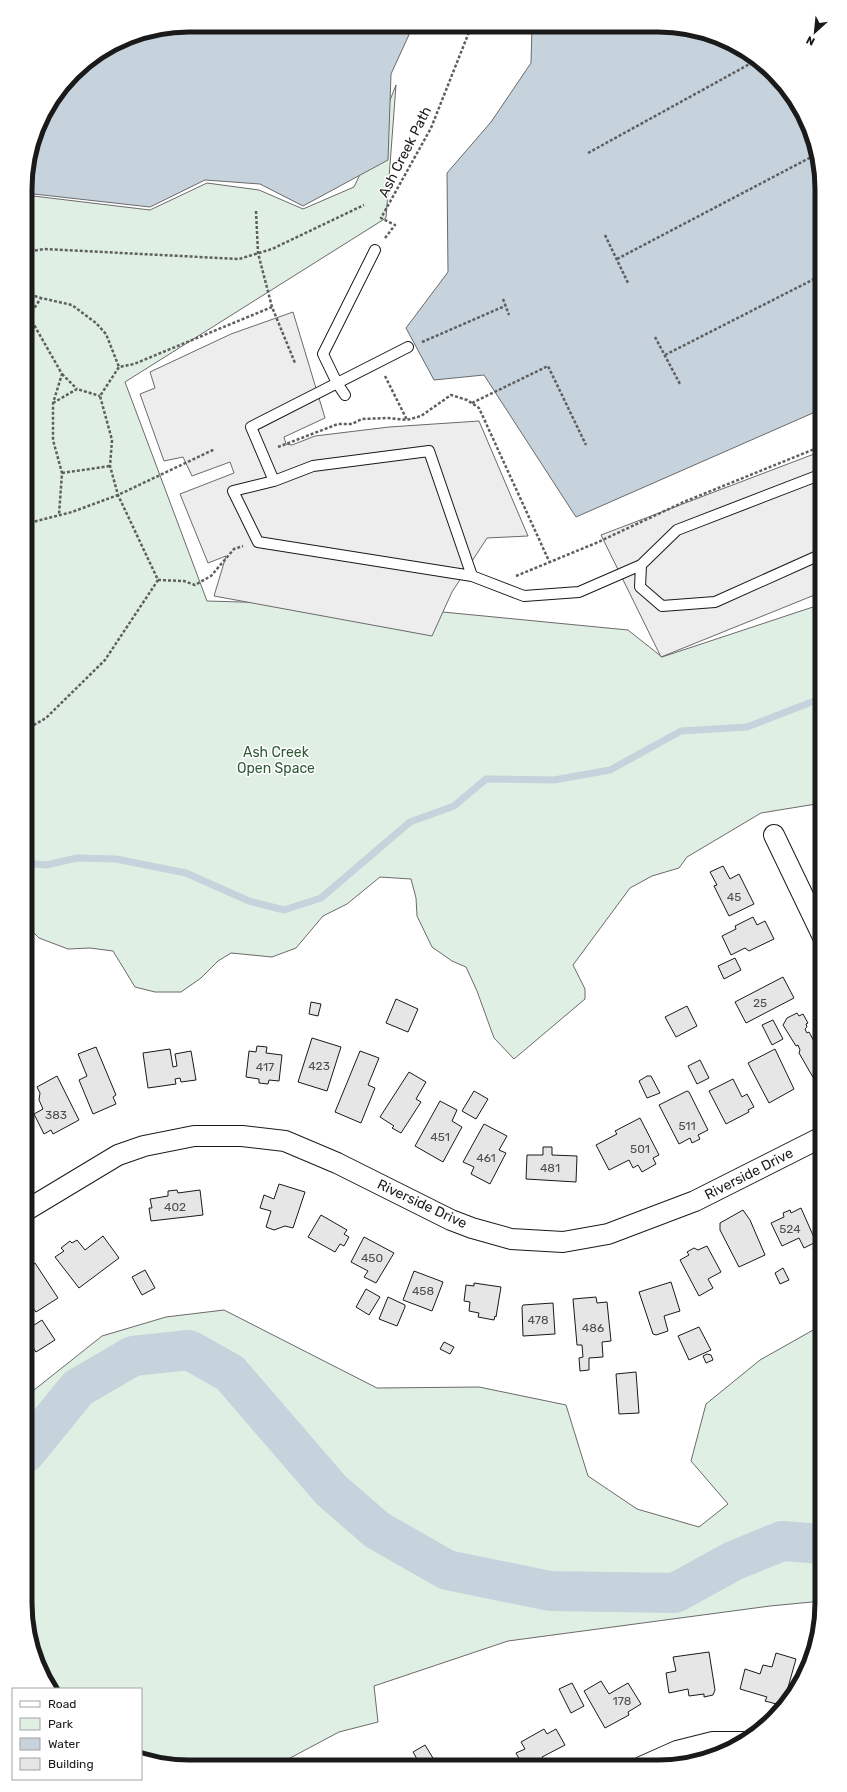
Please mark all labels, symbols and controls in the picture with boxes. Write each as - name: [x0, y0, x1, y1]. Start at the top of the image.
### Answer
- north arrow: [795, 12, 835, 52]
- text: N: [804, 33, 817, 48]
- street label: Ash Creek Path: [375, 104, 435, 200]
- park label: Ash Creek Open Space: [237, 744, 315, 777]
- house number: 45: [727, 890, 741, 904]
- house number: 25: [753, 996, 767, 1010]
- house number: 423: [308, 1059, 330, 1073]
- house number: 417: [256, 1060, 274, 1074]
- house number: 383: [45, 1108, 67, 1122]
- house number: 511: [678, 1119, 696, 1133]
- house number: 451: [430, 1130, 450, 1144]
- house number: 501: [630, 1142, 650, 1156]
- street label: Riverside Drive: [702, 1144, 796, 1204]
- house number: 461: [476, 1151, 496, 1165]
- house number: 481: [540, 1161, 560, 1175]
- street label: Riverside Drive: [374, 1176, 470, 1232]
- house number: 402: [164, 1200, 186, 1214]
- house number: 524: [779, 1222, 801, 1236]
- house number: 450: [361, 1251, 383, 1265]
- house number: 458: [412, 1284, 434, 1298]
- house number: 478: [527, 1313, 549, 1327]
- house number: 486: [582, 1321, 604, 1335]
- legend: [12, 1688, 142, 1780]
- house number: 178: [613, 1694, 631, 1708]
- text: Road: [48, 1697, 76, 1711]
- text: Park: [48, 1717, 74, 1731]
- text: Water: [48, 1737, 80, 1751]
- text: Building: [48, 1757, 94, 1771]

